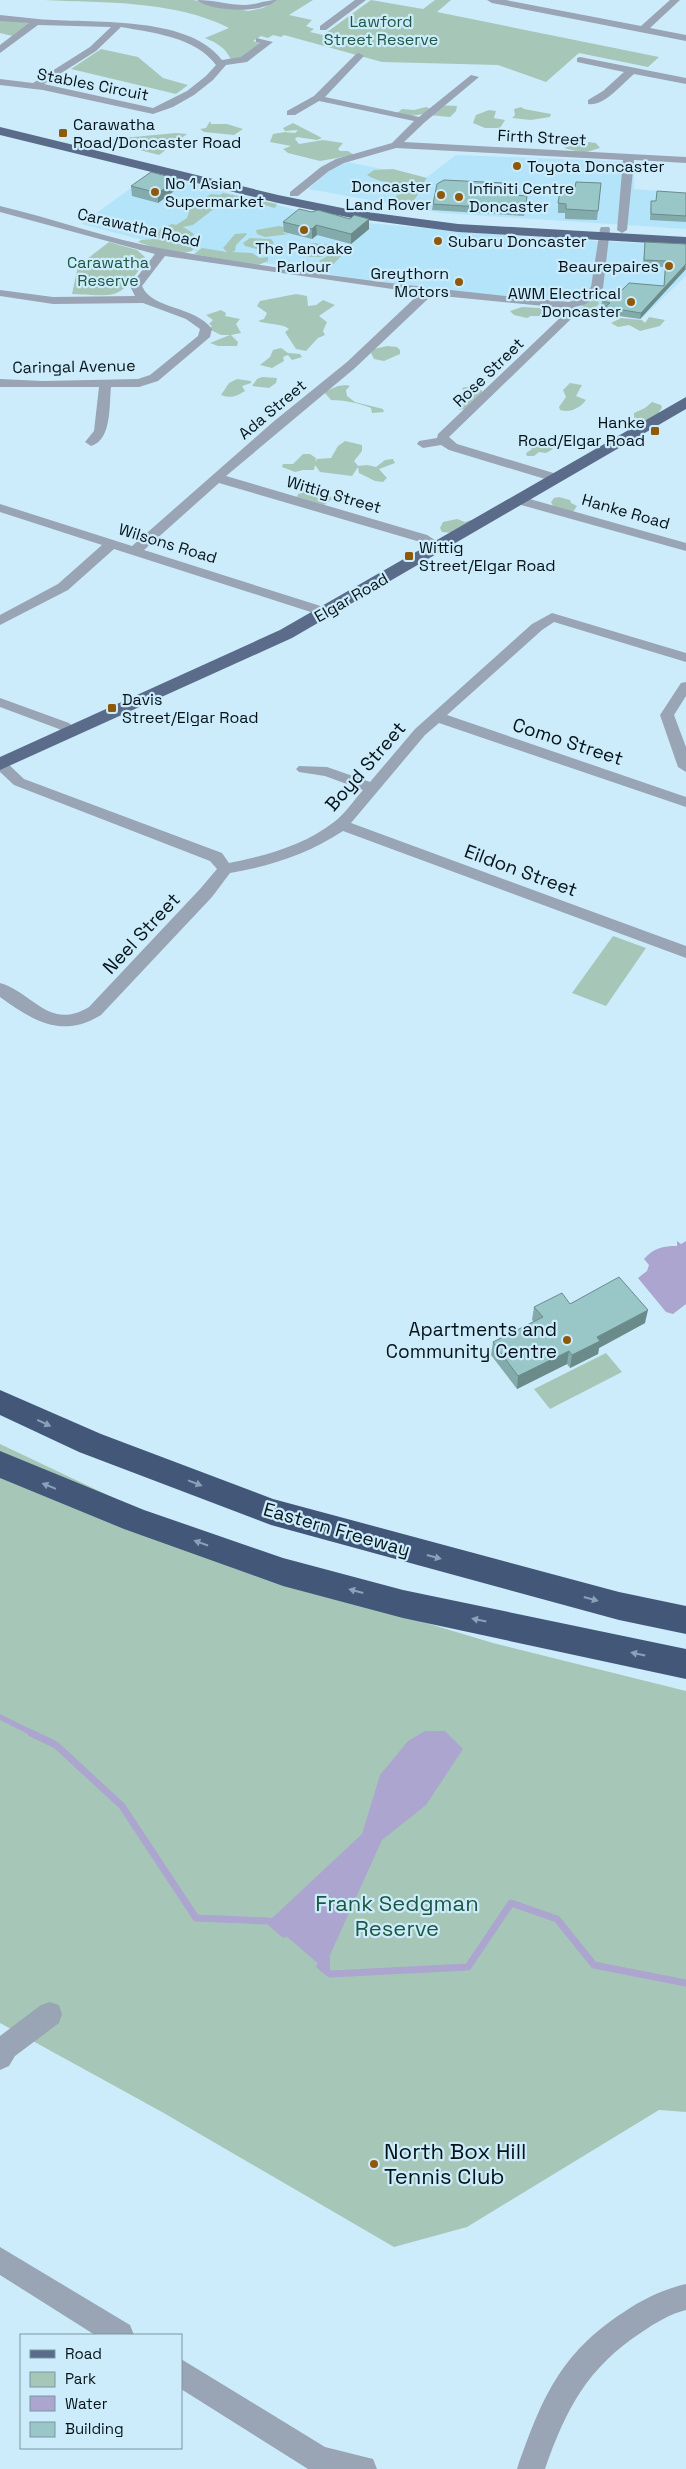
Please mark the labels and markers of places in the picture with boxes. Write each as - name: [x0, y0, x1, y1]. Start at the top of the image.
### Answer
- place label: Carawatha Road/Doncaster Road: [73, 114, 241, 153]
- marker: Carawatha Road/Doncaster Road: [57, 127, 69, 139]
- place label: Toyota Doncaster: [527, 156, 665, 177]
- marker: Toyota Doncaster: [511, 160, 523, 172]
- place label: No 1 Asian Supermarket: [165, 173, 264, 212]
- place label: Doncaster Land Rover: [345, 176, 431, 215]
- place label: Infiniti Centre Doncaster: [469, 178, 574, 217]
- marker: No 1 Asian Supermarket: [149, 186, 161, 198]
- marker: Doncaster Land Rover: [435, 189, 447, 201]
- marker: Infiniti Centre Doncaster: [453, 191, 465, 203]
- marker: The Pancake Parlour: [298, 224, 310, 236]
- place label: Subaru Doncaster: [448, 231, 587, 252]
- marker: Subaru Doncaster: [432, 235, 444, 247]
- place label: The Pancake Parlour: [255, 238, 353, 277]
- place label: Beaurepaires: [558, 256, 659, 277]
- marker: Beaurepaires: [663, 260, 675, 272]
- place label: Greythorn Motors: [371, 263, 449, 302]
- marker: Greythorn Motors: [453, 276, 465, 288]
- place label: AWM Electrical Doncaster: [508, 283, 621, 322]
- marker: AWM Electrical Doncaster: [625, 296, 637, 308]
- place label: Hanke Road/Elgar Road: [518, 412, 645, 451]
- marker: Hanke Road/Elgar Road: [649, 425, 661, 437]
- place label: Wittig Street/Elgar Road: [419, 537, 556, 576]
- marker: Wittig Street/Elgar Road: [403, 550, 415, 562]
- place label: Davis Street/Elgar Road: [122, 689, 259, 728]
- marker: Davis Street/Elgar Road: [106, 702, 118, 714]
- place label: Apartments and Community Centre: [386, 1317, 557, 1364]
- marker: Apartments and Community Centre: [561, 1334, 573, 1346]
- place label: North Box Hill Tennis Club: [384, 2137, 526, 2190]
- marker: North Box Hill Tennis Club: [368, 2158, 380, 2170]

